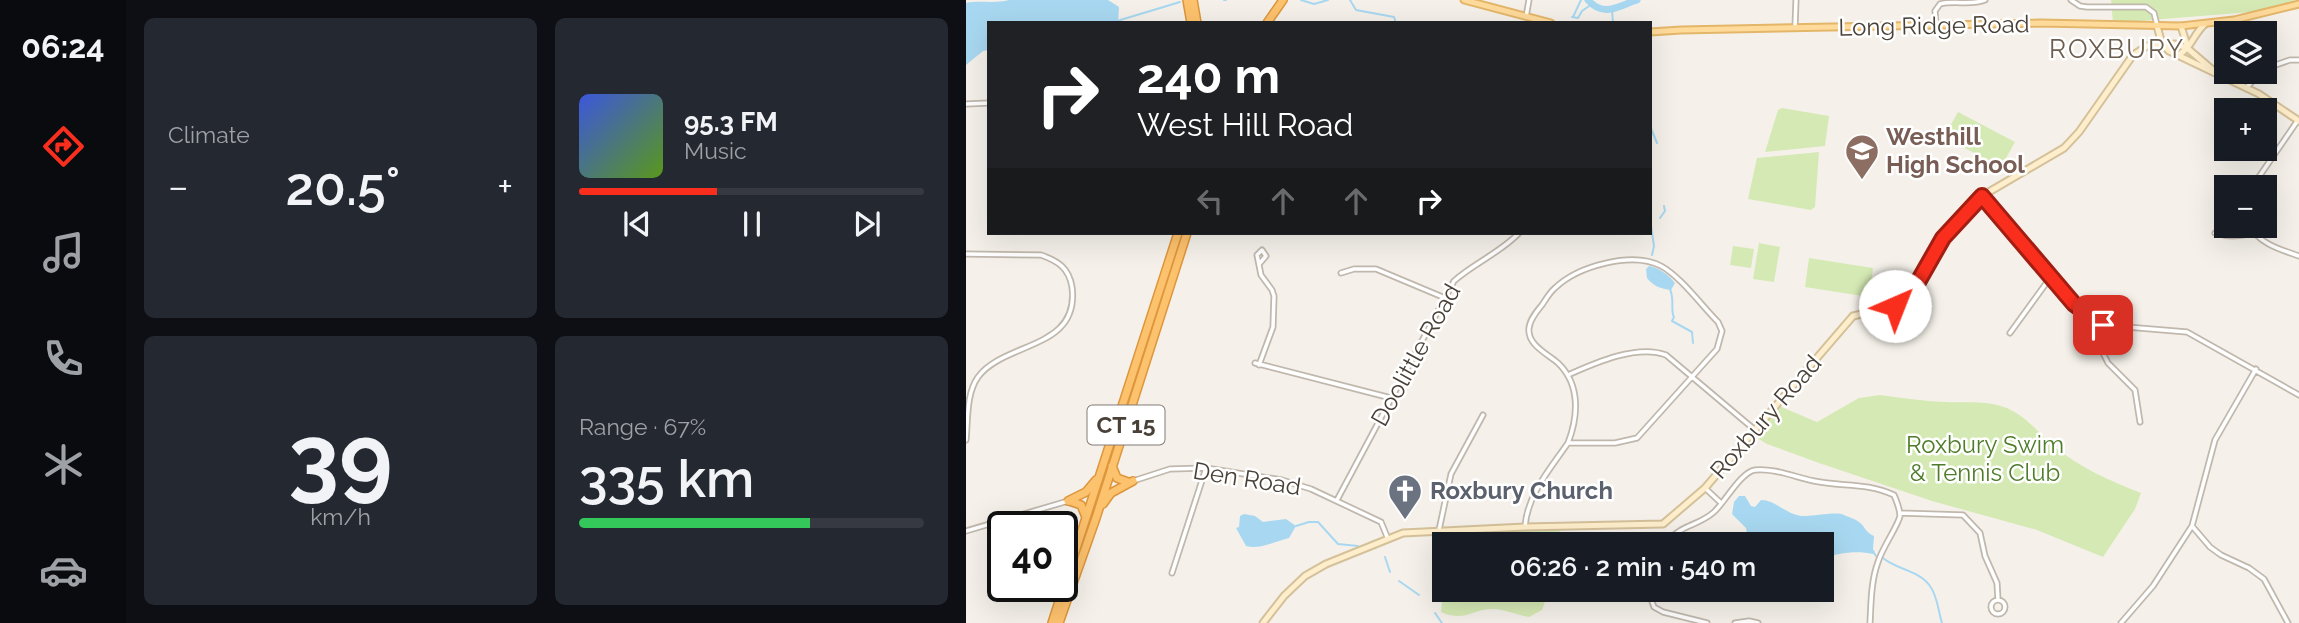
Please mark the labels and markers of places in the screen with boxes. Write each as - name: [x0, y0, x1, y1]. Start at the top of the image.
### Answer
- place label: Westhill High School: [1886, 122, 2025, 179]
- school or university icon: Westhill High School: [1843, 132, 1881, 181]
- pin: [2073, 295, 2133, 355]
- church icon: Roxbury Church: [1386, 472, 1424, 521]
- place label: Roxbury Church: [1430, 476, 1613, 505]

